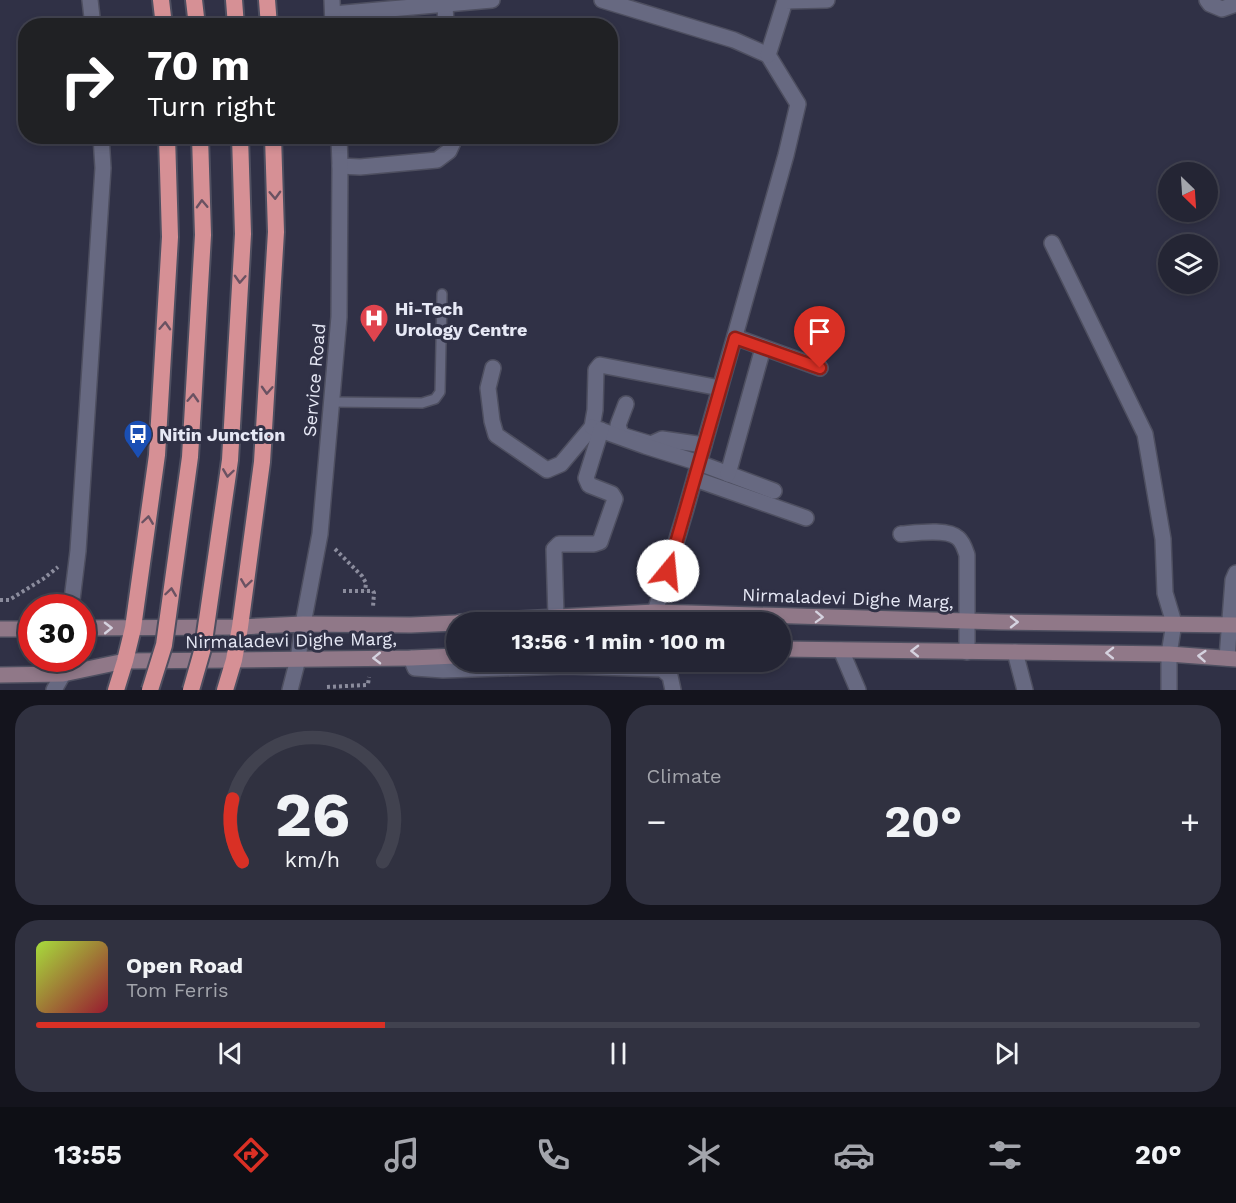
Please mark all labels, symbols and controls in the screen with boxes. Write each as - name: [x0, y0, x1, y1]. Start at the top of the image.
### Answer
- text: 70 m: [147, 41, 250, 90]
- icon: right: [48, 42, 126, 120]
- text: Turn right: [147, 91, 276, 123]
- north arrow: [1158, 162, 1218, 222]
- map controls: [1158, 162, 1218, 294]
- one-way arrow: [268, 190, 281, 199]
- one-way arrow: [196, 199, 209, 208]
- button: layers: [1158, 234, 1218, 294]
- one-way arrow: [234, 274, 247, 283]
- place label: Hi-Tech Urology Centre: [395, 298, 527, 340]
- hospital icon: Hi-Tech Urology Centre: [358, 302, 390, 344]
- pin: [794, 306, 845, 368]
- icon: arrive: [803, 315, 836, 348]
- one-way arrow: [158, 321, 171, 330]
- street label: Service Road: [299, 322, 329, 438]
- one-way arrow: [260, 385, 273, 394]
- one-way arrow: [187, 394, 200, 403]
- bus stop icon: Nitin Junction: [122, 418, 154, 460]
- place label: Nitin Junction: [159, 424, 285, 445]
- one-way arrow: [222, 469, 234, 478]
- one-way arrow: [141, 515, 153, 525]
- position arrow: [636, 539, 700, 603]
- one-way arrow: [240, 579, 252, 588]
- street label: Nirmaladevi Dighe Marg,: [742, 584, 954, 612]
- one-way arrow: [164, 587, 177, 597]
- speed limit sign: 30: [18, 594, 96, 672]
- one-way arrow: [814, 610, 823, 623]
- one-way arrow: [1009, 616, 1018, 628]
- one-way arrow: [103, 622, 112, 634]
- street label: Nirmaladevi Dighe Marg,: [185, 628, 397, 652]
- text: 13:56 · 1 min · 100 m: [512, 629, 725, 654]
- one-way arrow: [911, 645, 920, 657]
- one-way arrow: [1106, 647, 1115, 660]
- one-way arrow: [1198, 650, 1207, 663]
- one-way arrow: [372, 652, 381, 664]
- text: Climate: [647, 764, 722, 788]
- text: 26: [275, 778, 351, 851]
- text: 20°: [884, 795, 962, 848]
- text: −: [647, 802, 666, 841]
- text: +: [1180, 802, 1200, 841]
- text: km/h: [285, 847, 340, 872]
- text: Open Road: [126, 953, 243, 978]
- text: Tom Ferris: [126, 978, 229, 1002]
- icon: previous: [214, 1037, 247, 1070]
- icon: pause: [602, 1037, 635, 1070]
- icon: next: [990, 1037, 1023, 1070]
- icon: directions: [230, 1134, 272, 1176]
- icon: music: [381, 1134, 423, 1176]
- icon: phone: [532, 1134, 574, 1176]
- icon: climate: [683, 1134, 725, 1176]
- icon: car: [833, 1134, 875, 1176]
- icon: filters: [984, 1134, 1026, 1176]
- text: 13:55: [54, 1139, 122, 1171]
- text: 20°: [1135, 1139, 1182, 1171]

